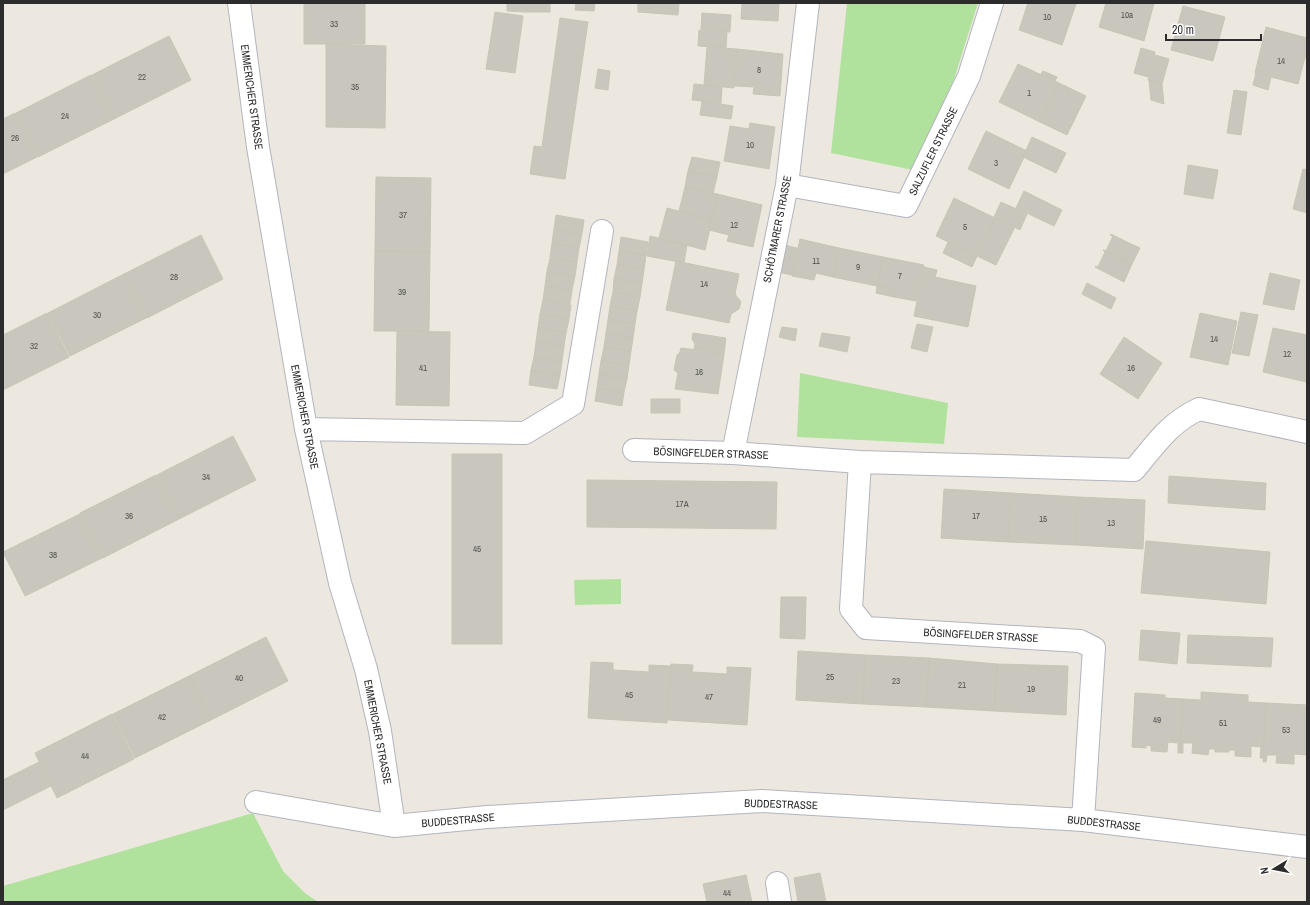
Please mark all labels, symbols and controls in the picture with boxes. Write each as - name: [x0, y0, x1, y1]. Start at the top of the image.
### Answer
- house number: 10a: [1121, 9, 1133, 21]
- house number: 10: [1043, 11, 1051, 23]
- scale bar: [1166, 16, 1261, 42]
- house number: 33: [330, 18, 338, 30]
- text: 20 m: [1172, 22, 1194, 38]
- street label: EMMERICHER STRASSE: [238, 43, 266, 151]
- house number: 14: [1277, 55, 1285, 67]
- house number: 8: [757, 64, 761, 76]
- house number: 22: [138, 71, 146, 83]
- house number: 35: [351, 81, 359, 93]
- house number: 1: [1027, 87, 1031, 99]
- street label: SALZUFLER STRASSE: [906, 104, 960, 198]
- house number: 24: [61, 110, 69, 122]
- house number: 26: [11, 132, 19, 144]
- house number: 10: [746, 139, 754, 151]
- house number: 3: [994, 157, 998, 169]
- street label: SCHÖTMARER STRASSE: [760, 174, 794, 284]
- house number: 37: [399, 209, 407, 221]
- house number: 12: [730, 219, 738, 231]
- house number: 5: [963, 221, 967, 233]
- house number: 11: [812, 255, 820, 267]
- house number: 9: [856, 261, 860, 273]
- house number: 7: [898, 270, 902, 282]
- house number: 28: [170, 271, 178, 283]
- house number: 14: [700, 278, 708, 290]
- house number: 39: [398, 286, 406, 298]
- house number: 30: [93, 309, 101, 321]
- house number: 14: [1210, 333, 1218, 345]
- house number: 32: [30, 340, 38, 352]
- house number: 12: [1283, 348, 1291, 360]
- house number: 41: [419, 362, 427, 374]
- house number: 16: [1127, 362, 1135, 374]
- street label: EMMERICHER STRASSE: [288, 364, 322, 470]
- house number: 16: [695, 366, 703, 378]
- street label: BÖSINGFELDER STRASSE: [653, 444, 769, 462]
- house number: 34: [202, 471, 210, 483]
- house number: 17A: [675, 498, 689, 510]
- house number: 36: [125, 510, 133, 522]
- house number: 17: [972, 510, 980, 522]
- house number: 15: [1039, 513, 1047, 525]
- house number: 13: [1107, 517, 1115, 529]
- house number: 45: [473, 543, 481, 555]
- house number: 38: [49, 549, 57, 561]
- street label: BÖSINGFELDER STRASSE: [923, 625, 1039, 645]
- house number: 25: [826, 671, 834, 683]
- house number: 40: [235, 672, 243, 684]
- house number: 23: [892, 675, 900, 687]
- street label: EMMERICHER STRASSE: [361, 679, 395, 785]
- house number: 21: [958, 679, 966, 691]
- house number: 19: [1027, 683, 1035, 695]
- house number: 45: [625, 689, 633, 701]
- house number: 47: [705, 691, 713, 703]
- house number: 42: [158, 711, 166, 723]
- house number: 49: [1153, 714, 1161, 726]
- house number: 51: [1219, 717, 1227, 729]
- house number: 53: [1282, 724, 1290, 736]
- house number: 44: [81, 750, 89, 762]
- street label: BUDDESTRASSE: [744, 796, 818, 812]
- street label: BUDDESTRASSE: [421, 810, 495, 830]
- street label: BUDDESTRASSE: [1067, 812, 1141, 834]
- north arrow: [1254, 849, 1294, 889]
- text: N: [1257, 866, 1272, 875]
- house number: 44: [723, 887, 731, 899]

